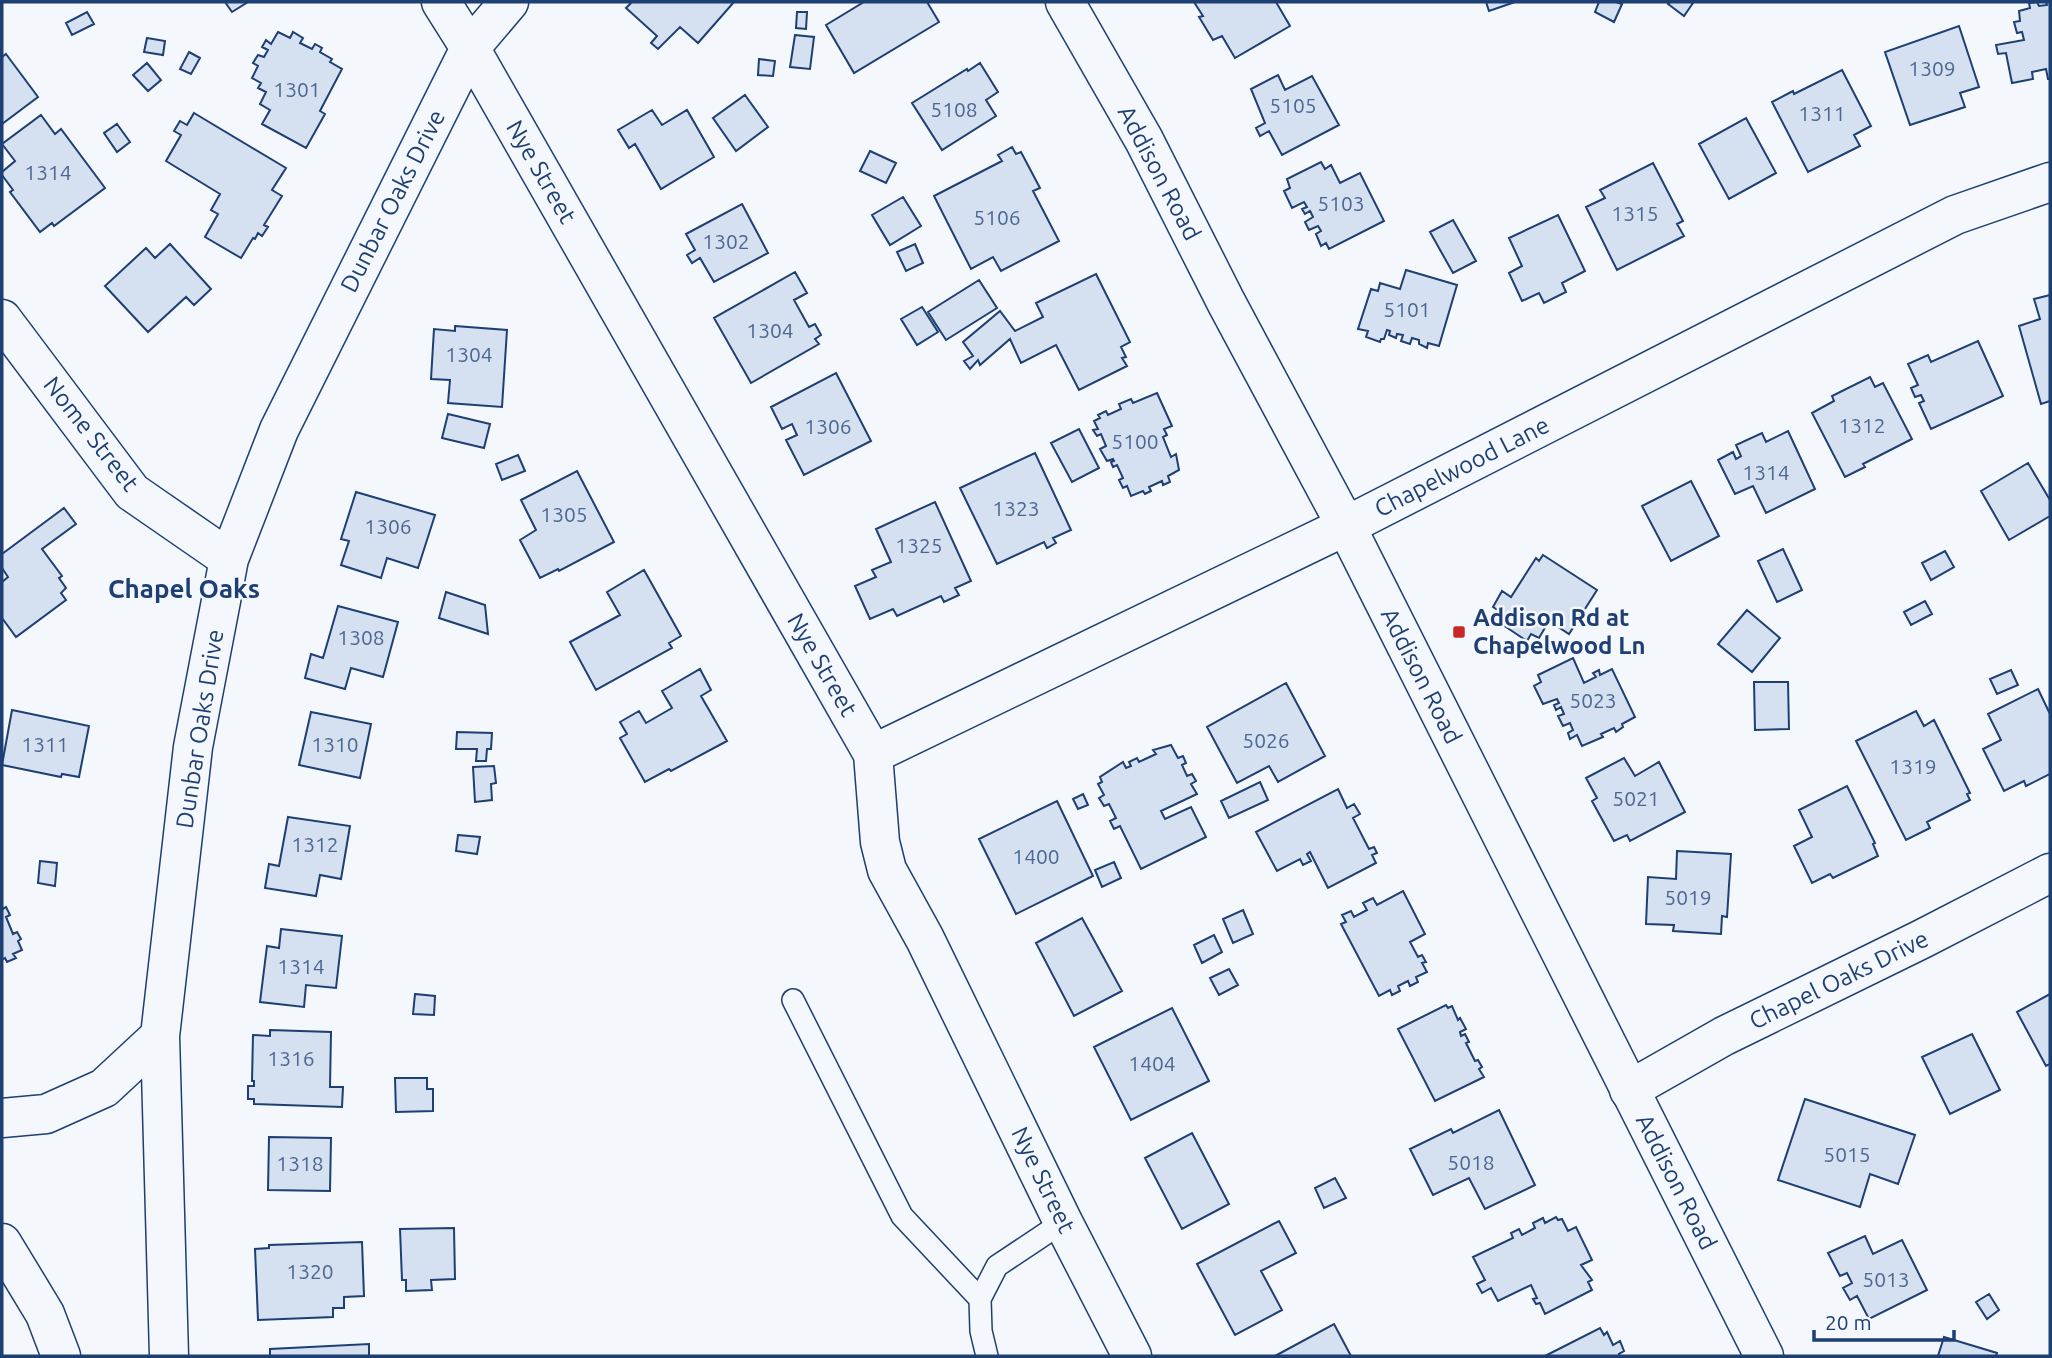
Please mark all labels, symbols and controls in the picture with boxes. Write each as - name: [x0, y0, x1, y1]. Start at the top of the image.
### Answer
- house number: 1309: [1908, 56, 1956, 80]
- house number: 1301: [273, 77, 321, 101]
- house number: 5105: [1269, 93, 1317, 117]
- house number: 5108: [930, 97, 978, 121]
- street label: Addison Road: [1113, 101, 1206, 245]
- house number: 1311: [1798, 101, 1846, 125]
- street label: Dunbar Oaks Drive: [335, 105, 450, 296]
- street label: Nye Street: [501, 115, 582, 229]
- house number: 1314: [24, 160, 72, 184]
- house number: 5103: [1317, 191, 1365, 215]
- house number: 1315: [1611, 201, 1659, 225]
- house number: 5106: [973, 205, 1021, 229]
- house number: 1302: [702, 229, 750, 253]
- house number: 5101: [1383, 297, 1431, 321]
- house number: 1304: [746, 318, 794, 342]
- house number: 1304: [445, 342, 493, 366]
- street label: Nome Street: [38, 371, 145, 497]
- street label: Chapelwood Lane: [1370, 411, 1553, 522]
- house number: 1312: [1838, 413, 1886, 437]
- house number: 1306: [804, 414, 852, 438]
- house number: 5100: [1111, 429, 1159, 453]
- house number: 1314: [1742, 460, 1790, 484]
- house number: 1323: [992, 496, 1040, 520]
- house number: 1305: [540, 502, 588, 526]
- house number: 1306: [364, 514, 412, 538]
- house number: 1325: [895, 533, 943, 557]
- district label: Chapel Oaks: [108, 574, 260, 603]
- street label: Addison Road: [1376, 604, 1467, 748]
- place label: Addison Rd at Chapelwood Ln: [1473, 604, 1645, 659]
- street label: Nye Street: [782, 608, 863, 722]
- marker: Addison Rd at Chapelwood Ln: [1451, 624, 1467, 640]
- house number: 1308: [337, 625, 385, 649]
- street label: Dunbar Oaks Drive: [170, 628, 229, 830]
- house number: 5023: [1569, 688, 1617, 712]
- house number: 5026: [1242, 728, 1290, 752]
- house number: 1311: [21, 732, 69, 756]
- house number: 1310: [311, 732, 359, 756]
- house number: 1319: [1889, 754, 1937, 778]
- house number: 5021: [1612, 786, 1660, 810]
- house number: 1312: [291, 832, 339, 856]
- house number: 1400: [1012, 844, 1060, 868]
- house number: 5019: [1664, 885, 1712, 909]
- street label: Chapel Oaks Drive: [1745, 925, 1933, 1035]
- house number: 1314: [277, 954, 325, 978]
- house number: 1316: [267, 1046, 315, 1070]
- house number: 1404: [1128, 1051, 1176, 1075]
- street label: Addison Road: [1631, 1110, 1722, 1254]
- street label: Nye Street: [1006, 1122, 1081, 1238]
- house number: 5015: [1823, 1142, 1871, 1166]
- house number: 5018: [1447, 1150, 1495, 1174]
- house number: 1318: [276, 1151, 324, 1175]
- house number: 1320: [286, 1259, 334, 1283]
- house number: 5013: [1862, 1267, 1910, 1291]
- scale bar: [1814, 1298, 1954, 1342]
- text: 20 m: [1825, 1310, 1872, 1334]

